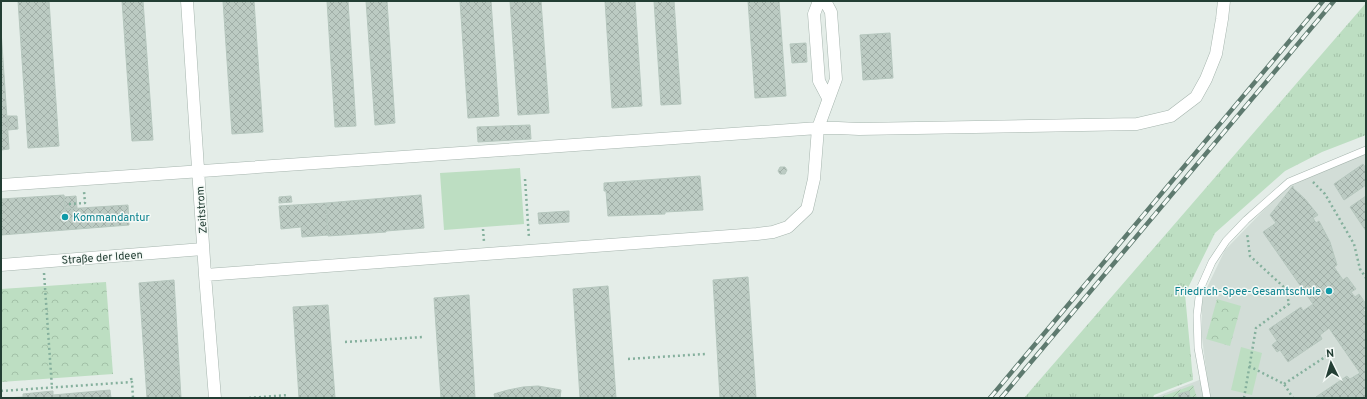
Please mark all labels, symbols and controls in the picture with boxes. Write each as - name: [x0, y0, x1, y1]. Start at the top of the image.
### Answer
- street label: Zeitstrom: [193, 186, 211, 234]
- place label: Kommandantur: [73, 211, 150, 225]
- marker: Kommandantur: [60, 212, 70, 222]
- street label: Straße der Ideen: [61, 248, 143, 268]
- place label: Friedrich-Spee-Gesamtschule: [1175, 285, 1321, 299]
- marker: Friedrich-Spee-Gesamtschule: [1324, 286, 1334, 296]
- north arrow: [1311, 343, 1351, 383]
- text: N: [1326, 347, 1335, 361]

